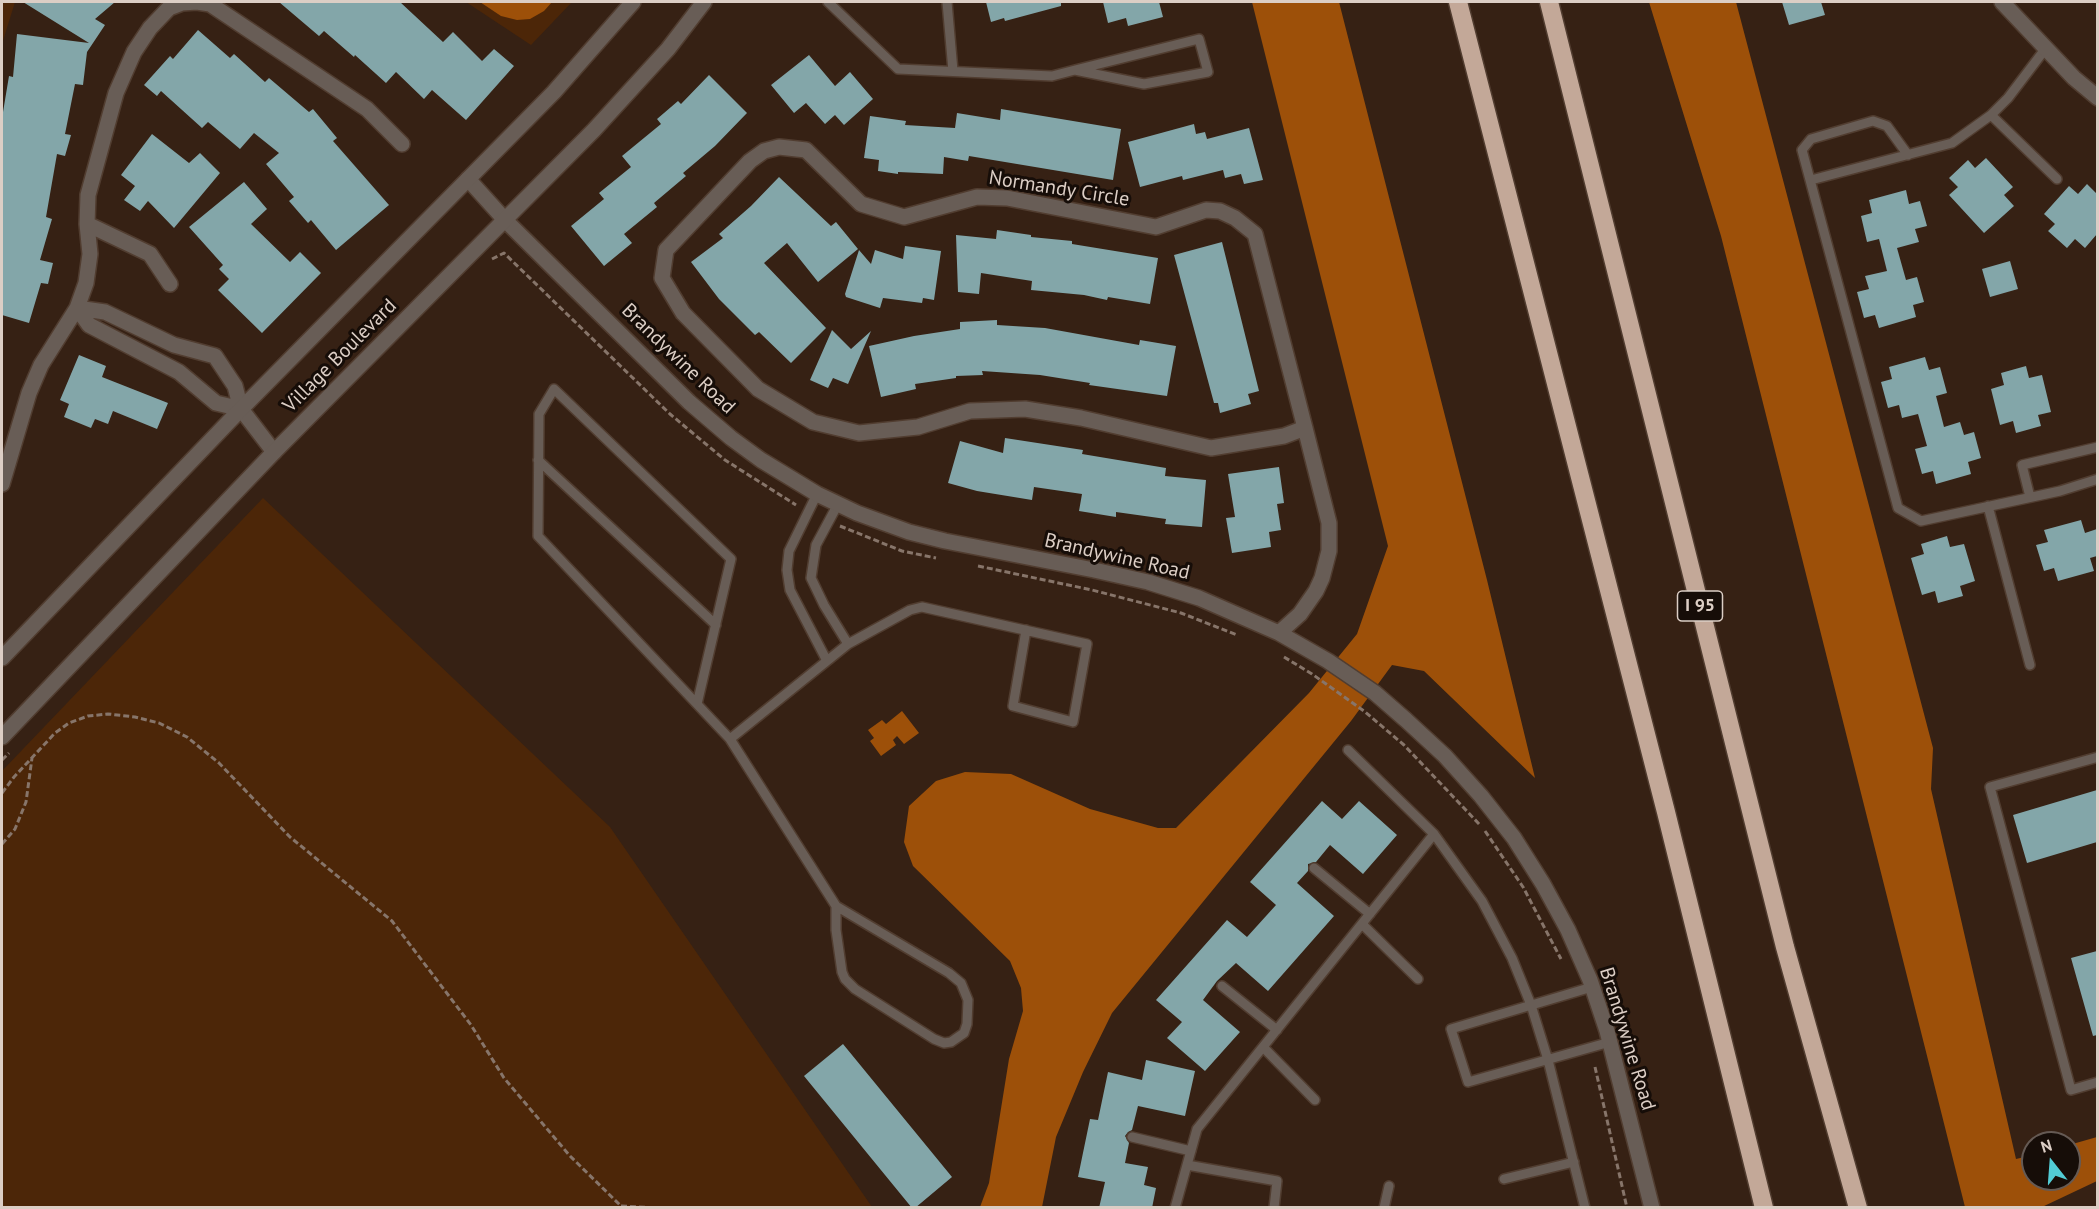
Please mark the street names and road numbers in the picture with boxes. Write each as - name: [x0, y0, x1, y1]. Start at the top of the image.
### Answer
- street label: Normandy Circle: [987, 166, 1131, 212]
- street label: Village Boulevard: [278, 294, 402, 418]
- street label: Brandywine Road: [616, 299, 740, 419]
- street label: Brandywine Road: [1042, 529, 1192, 585]
- road number: I 95: [1678, 591, 1722, 621]
- street label: Brandywine Road: [1594, 965, 1660, 1113]

